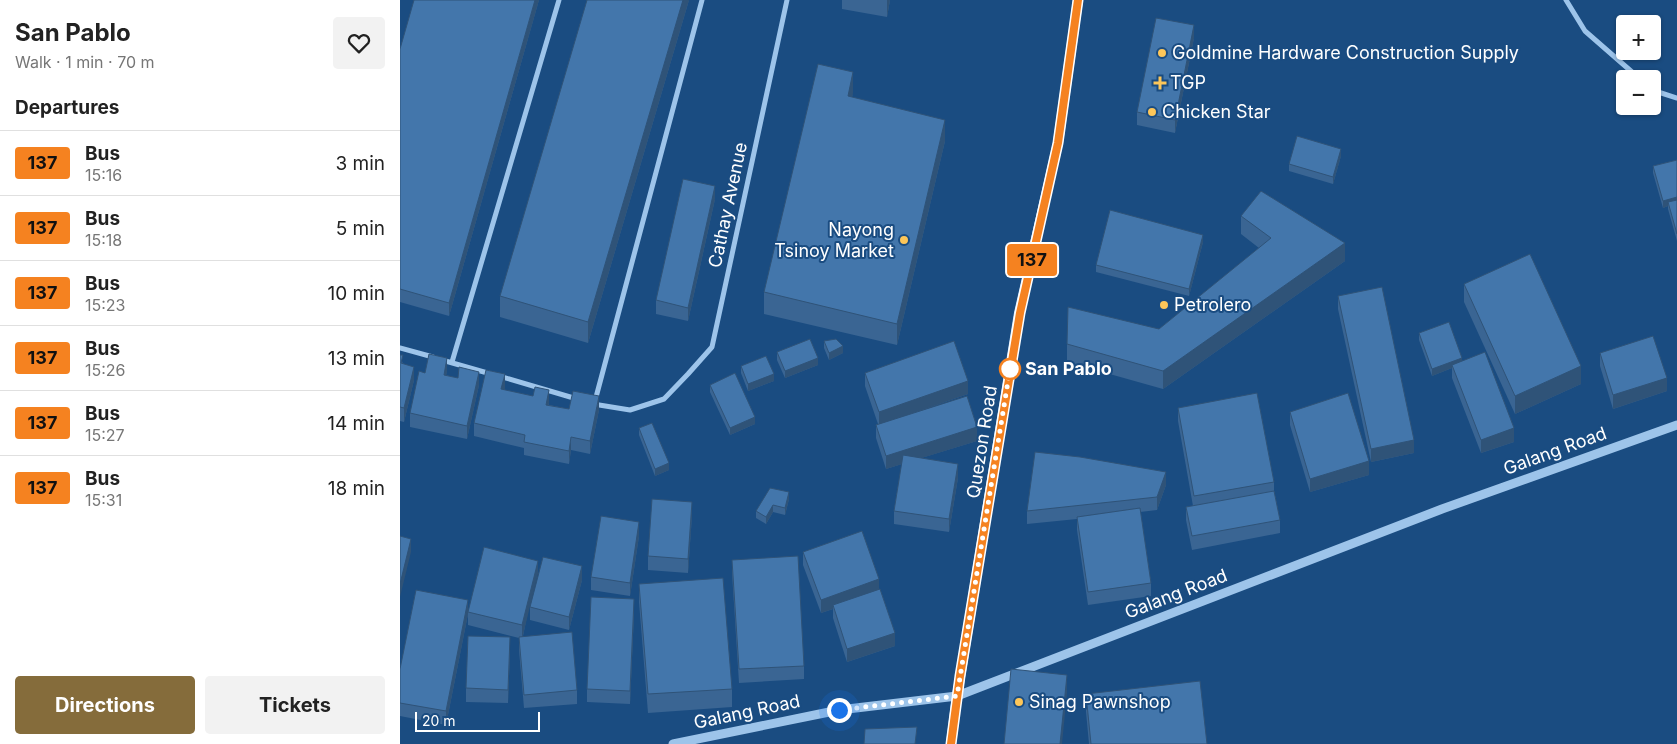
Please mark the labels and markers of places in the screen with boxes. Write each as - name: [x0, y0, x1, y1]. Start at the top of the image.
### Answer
- place label: Goldmine Hardware Construction Supply: [1172, 42, 1519, 63]
- marker: Goldmine Hardware Construction Supply: [1156, 47, 1168, 59]
- place label: TGP: [1170, 72, 1206, 93]
- marker: TGP: [1154, 77, 1166, 89]
- place label: Chicken Star: [1162, 101, 1271, 122]
- marker: Chicken Star: [1146, 106, 1158, 118]
- place label: Nayong Tsinoy Market: [774, 219, 894, 261]
- marker: Nayong Tsinoy Market: [898, 234, 910, 246]
- place label: Petrolero: [1174, 294, 1251, 315]
- marker: Petrolero: [1158, 299, 1170, 311]
- marker: San Pablo: [999, 358, 1021, 380]
- place label: San Pablo: [1025, 358, 1112, 379]
- place label: Sinag Pawnshop: [1029, 691, 1171, 712]
- marker: Sinag Pawnshop: [1013, 696, 1025, 708]

